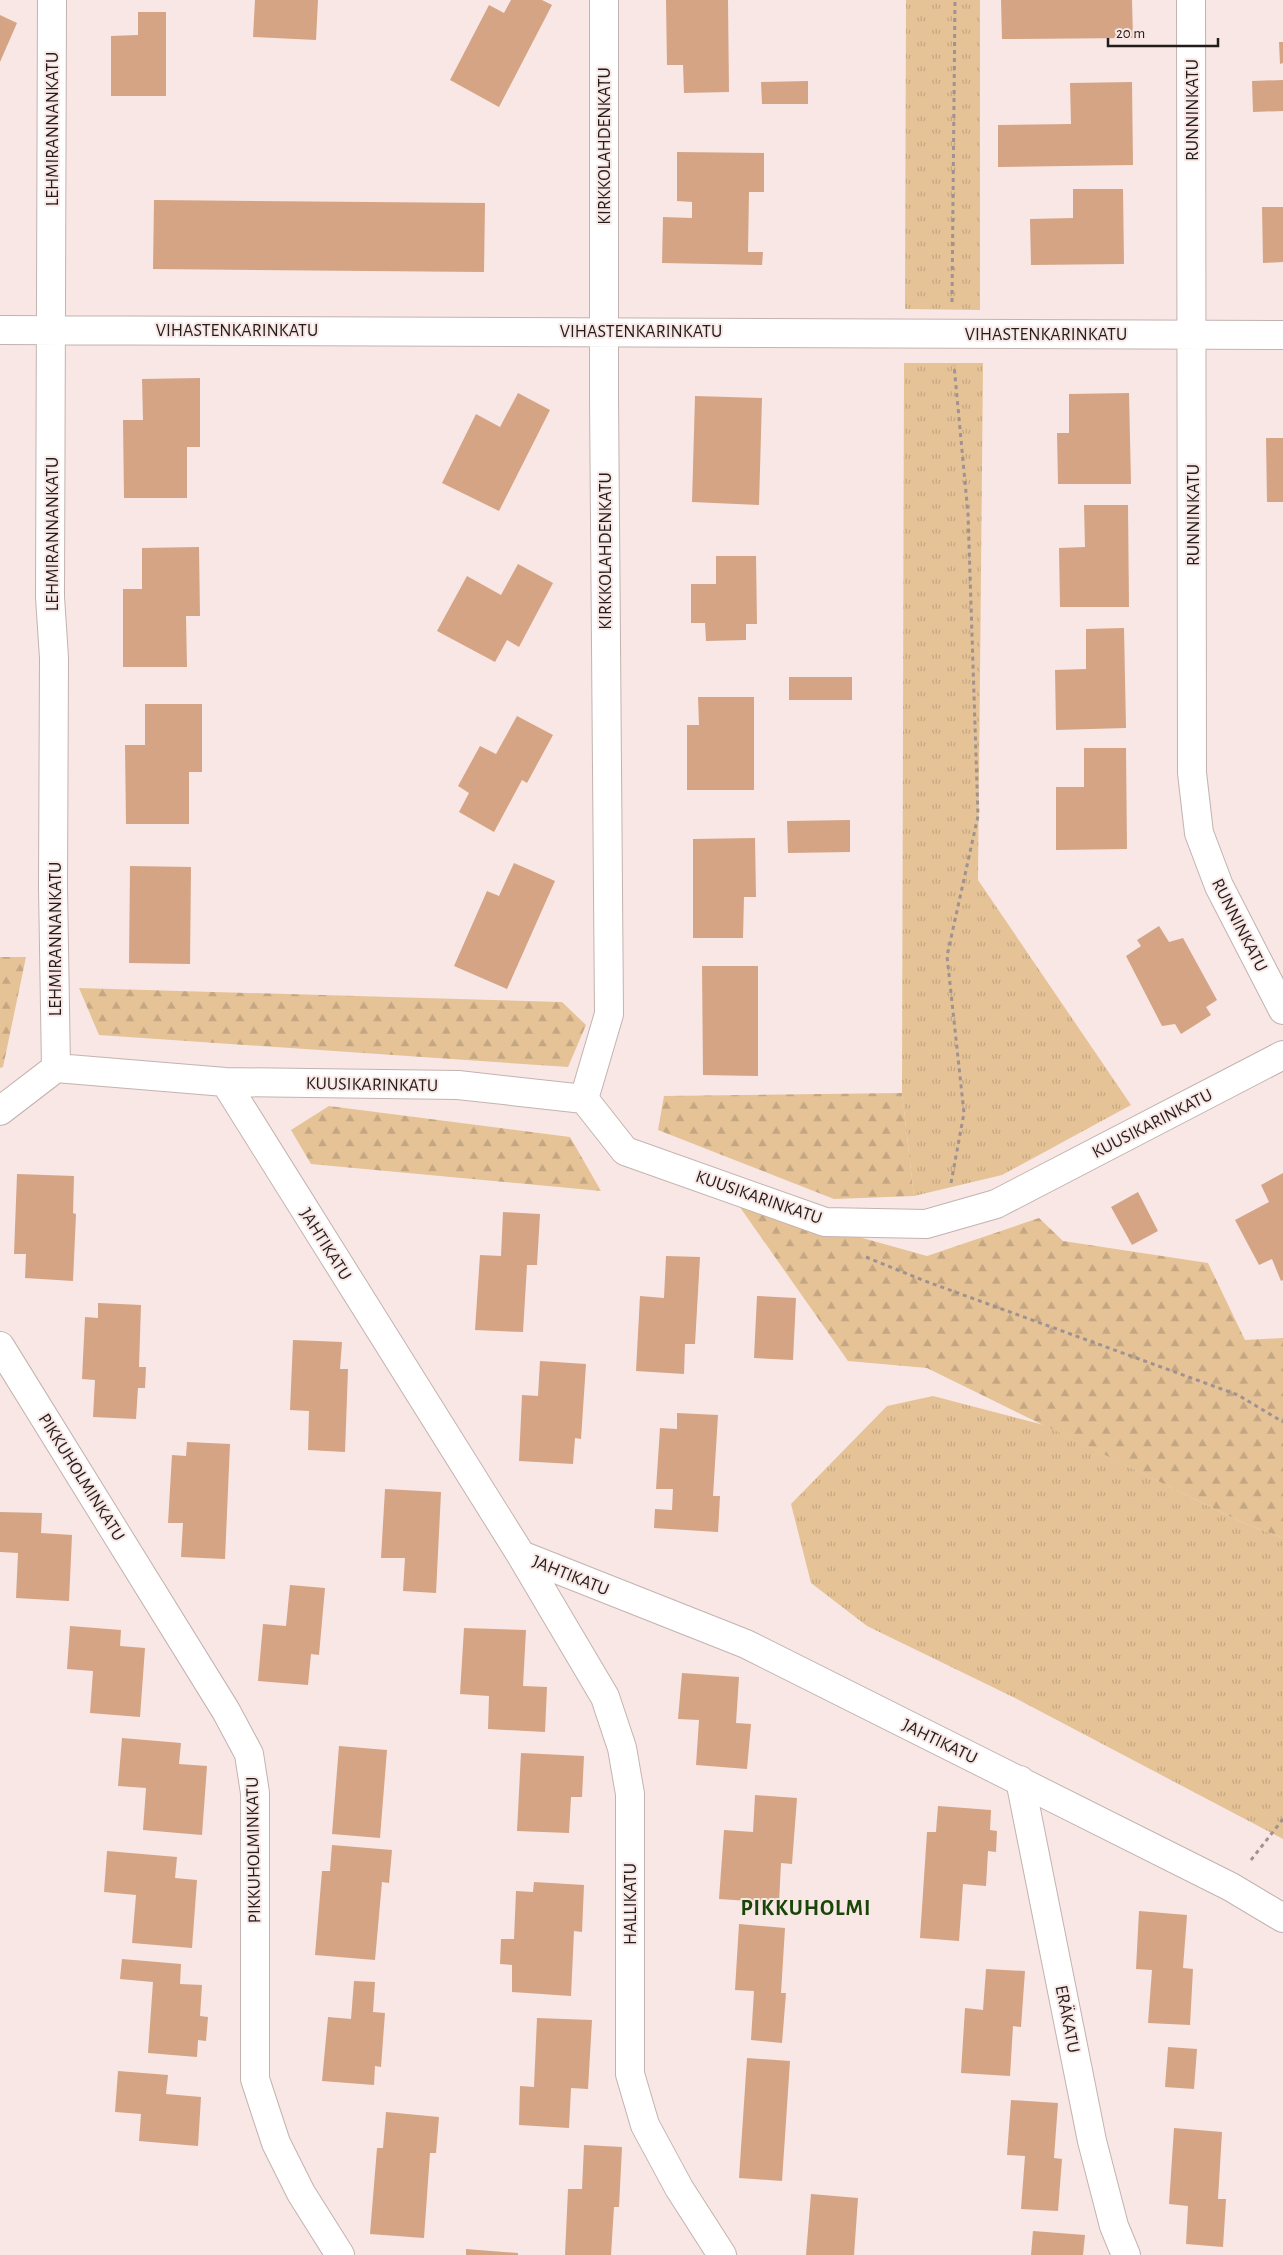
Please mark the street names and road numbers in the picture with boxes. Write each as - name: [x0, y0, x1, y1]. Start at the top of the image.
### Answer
- street label: LEHMIRANNANKATU: [44, 52, 62, 206]
- street label: RUNNINKATU: [1184, 59, 1202, 161]
- street label: KIRKKOLAHDENKATU: [596, 67, 614, 225]
- street label: VIHASTENKARINKATU: [156, 322, 318, 340]
- street label: VIHASTENKARINKATU: [560, 323, 722, 341]
- street label: VIHASTENKARINKATU: [965, 326, 1127, 344]
- street label: LEHMIRANNANKATU: [44, 457, 62, 611]
- street label: RUNNINKATU: [1185, 464, 1203, 566]
- street label: KIRKKOLAHDENKATU: [597, 472, 615, 630]
- street label: LEHMIRANNANKATU: [47, 862, 65, 1016]
- street label: RUNNINKATU: [1208, 876, 1270, 975]
- street label: KUUSIKARINKATU: [306, 1075, 438, 1095]
- street label: KUUSIKARINKATU: [1089, 1086, 1216, 1162]
- street label: KUUSIKARINKATU: [693, 1168, 824, 1228]
- street label: JAHTIKATU: [296, 1205, 354, 1284]
- street label: PIKKUHOLMINKATU: [35, 1411, 128, 1545]
- street label: JAHTIKATU: [530, 1552, 612, 1599]
- street label: JAHTIKATU: [899, 1716, 980, 1768]
- street label: PIKKUHOLMINKATU: [244, 1776, 264, 1923]
- street label: HALLIKATU: [622, 1863, 640, 1945]
- street label: ERÄKATU: [1052, 1984, 1084, 2054]

